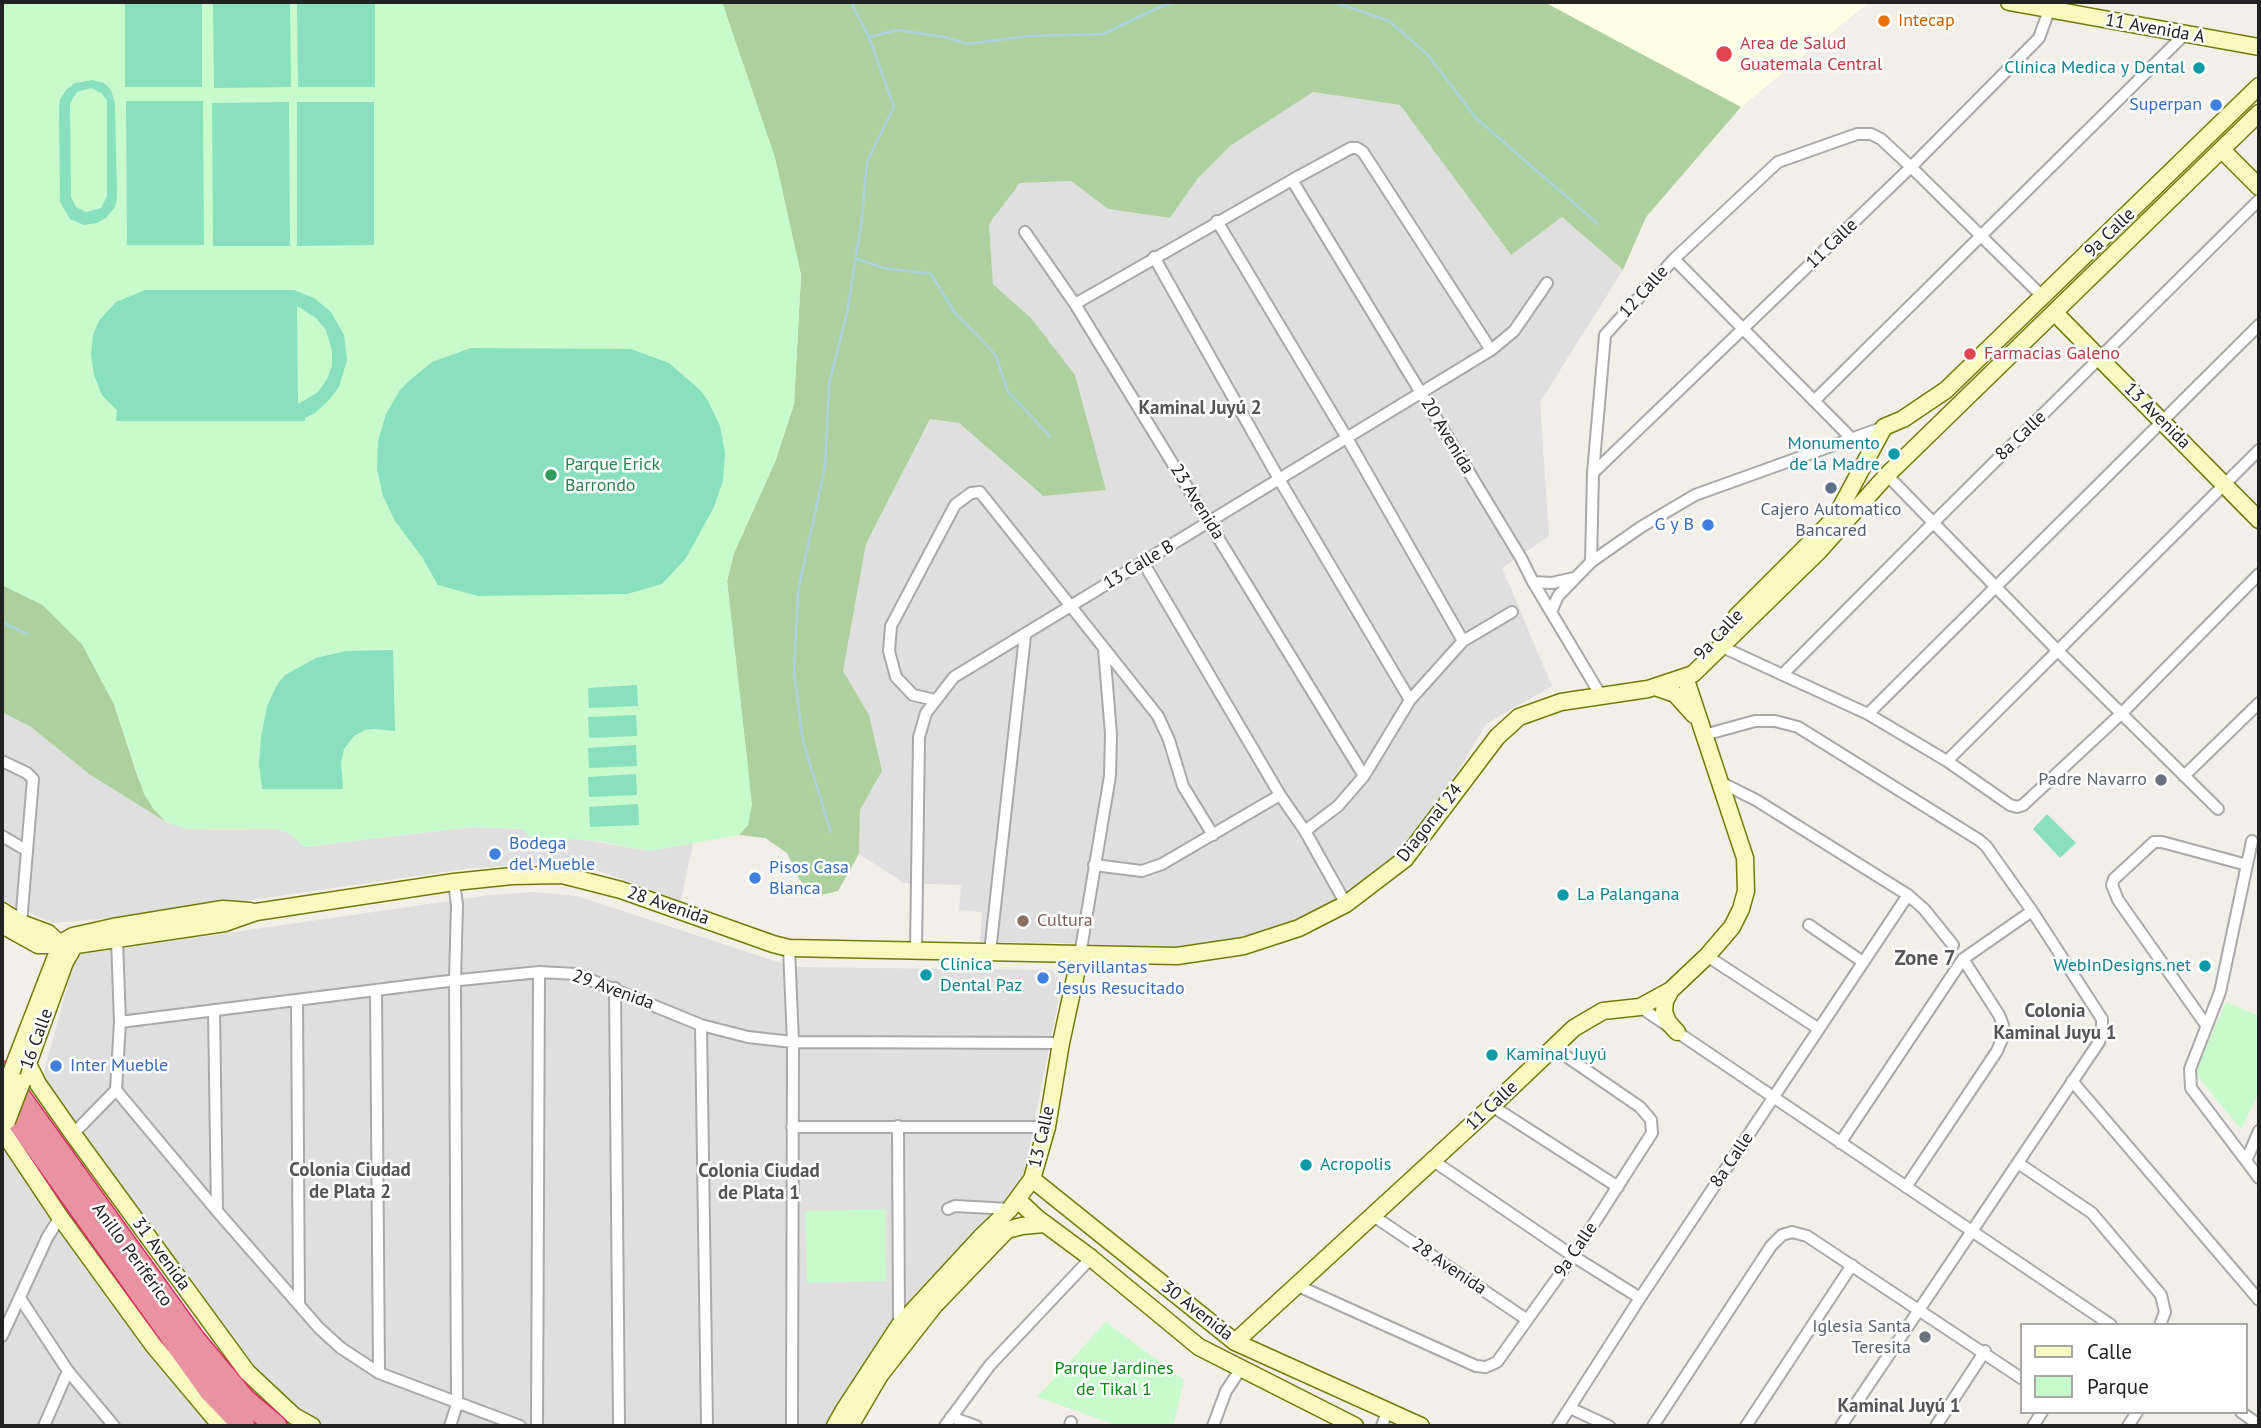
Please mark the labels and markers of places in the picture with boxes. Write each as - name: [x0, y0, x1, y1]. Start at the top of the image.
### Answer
- place label: Intecap: [1898, 10, 1955, 32]
- marker: Intecap: [1876, 13, 1892, 29]
- place label: Area de Salud Guatemala Central: [1740, 33, 1882, 76]
- marker: Area de Salud Guatemala Central: [1714, 44, 1734, 64]
- place label: Clínica Medica y Dental: [2004, 57, 2185, 79]
- marker: Clínica Medica y Dental: [2191, 60, 2207, 76]
- place label: Superpan: [2129, 94, 2202, 116]
- marker: Superpan: [2208, 97, 2224, 113]
- place label: Farmacias Galeno: [1984, 343, 2120, 365]
- marker: Farmacias Galeno: [1962, 346, 1978, 362]
- place label: Monumento de la Madre: [1787, 433, 1880, 476]
- marker: Monumento de la Madre: [1886, 446, 1902, 462]
- place label: Parque Erick Barrondo: [565, 454, 660, 496]
- marker: Parque Erick Barrondo: [543, 467, 559, 483]
- marker: Cajero Automatico Bancared: [1823, 480, 1839, 496]
- place label: Cajero Automatico Bancared: [1760, 499, 1902, 542]
- place label: G y B: [1654, 514, 1694, 536]
- marker: G y B: [1700, 517, 1716, 533]
- place label: Padre Navarro: [2038, 769, 2147, 791]
- marker: Padre Navarro: [2153, 772, 2169, 788]
- place label: Bodega del Mueble: [509, 833, 595, 876]
- marker: Bodega del Mueble: [487, 846, 503, 862]
- place label: Pisos Casa Blanca: [769, 857, 849, 900]
- marker: Pisos Casa Blanca: [747, 870, 763, 886]
- place label: La Palangana: [1577, 884, 1679, 906]
- marker: La Palangana: [1555, 887, 1571, 903]
- place label: Cultura: [1037, 910, 1093, 932]
- marker: Cultura: [1015, 913, 1031, 929]
- place label: Clínica Dental Paz: [940, 954, 1022, 996]
- place label: WebInDesigns.net: [2054, 955, 2191, 977]
- place label: Servillantas Jesus Resucitado: [1057, 957, 1185, 1000]
- marker: WebInDesigns.net: [2197, 958, 2213, 974]
- marker: Clínica Dental Paz: [918, 967, 934, 983]
- marker: Servillantas Jesus Resucitado: [1035, 970, 1051, 986]
- place label: Kaminal Juyú: [1506, 1044, 1607, 1066]
- marker: Kaminal Juyú: [1484, 1047, 1500, 1063]
- place label: Inter Mueble: [70, 1055, 168, 1077]
- marker: Inter Mueble: [48, 1058, 64, 1074]
- place label: Acropolis: [1320, 1154, 1391, 1176]
- marker: Acropolis: [1298, 1157, 1314, 1173]
- place label: Iglesia Santa Teresita: [1812, 1316, 1911, 1358]
- marker: Iglesia Santa Teresita: [1917, 1329, 1933, 1345]

